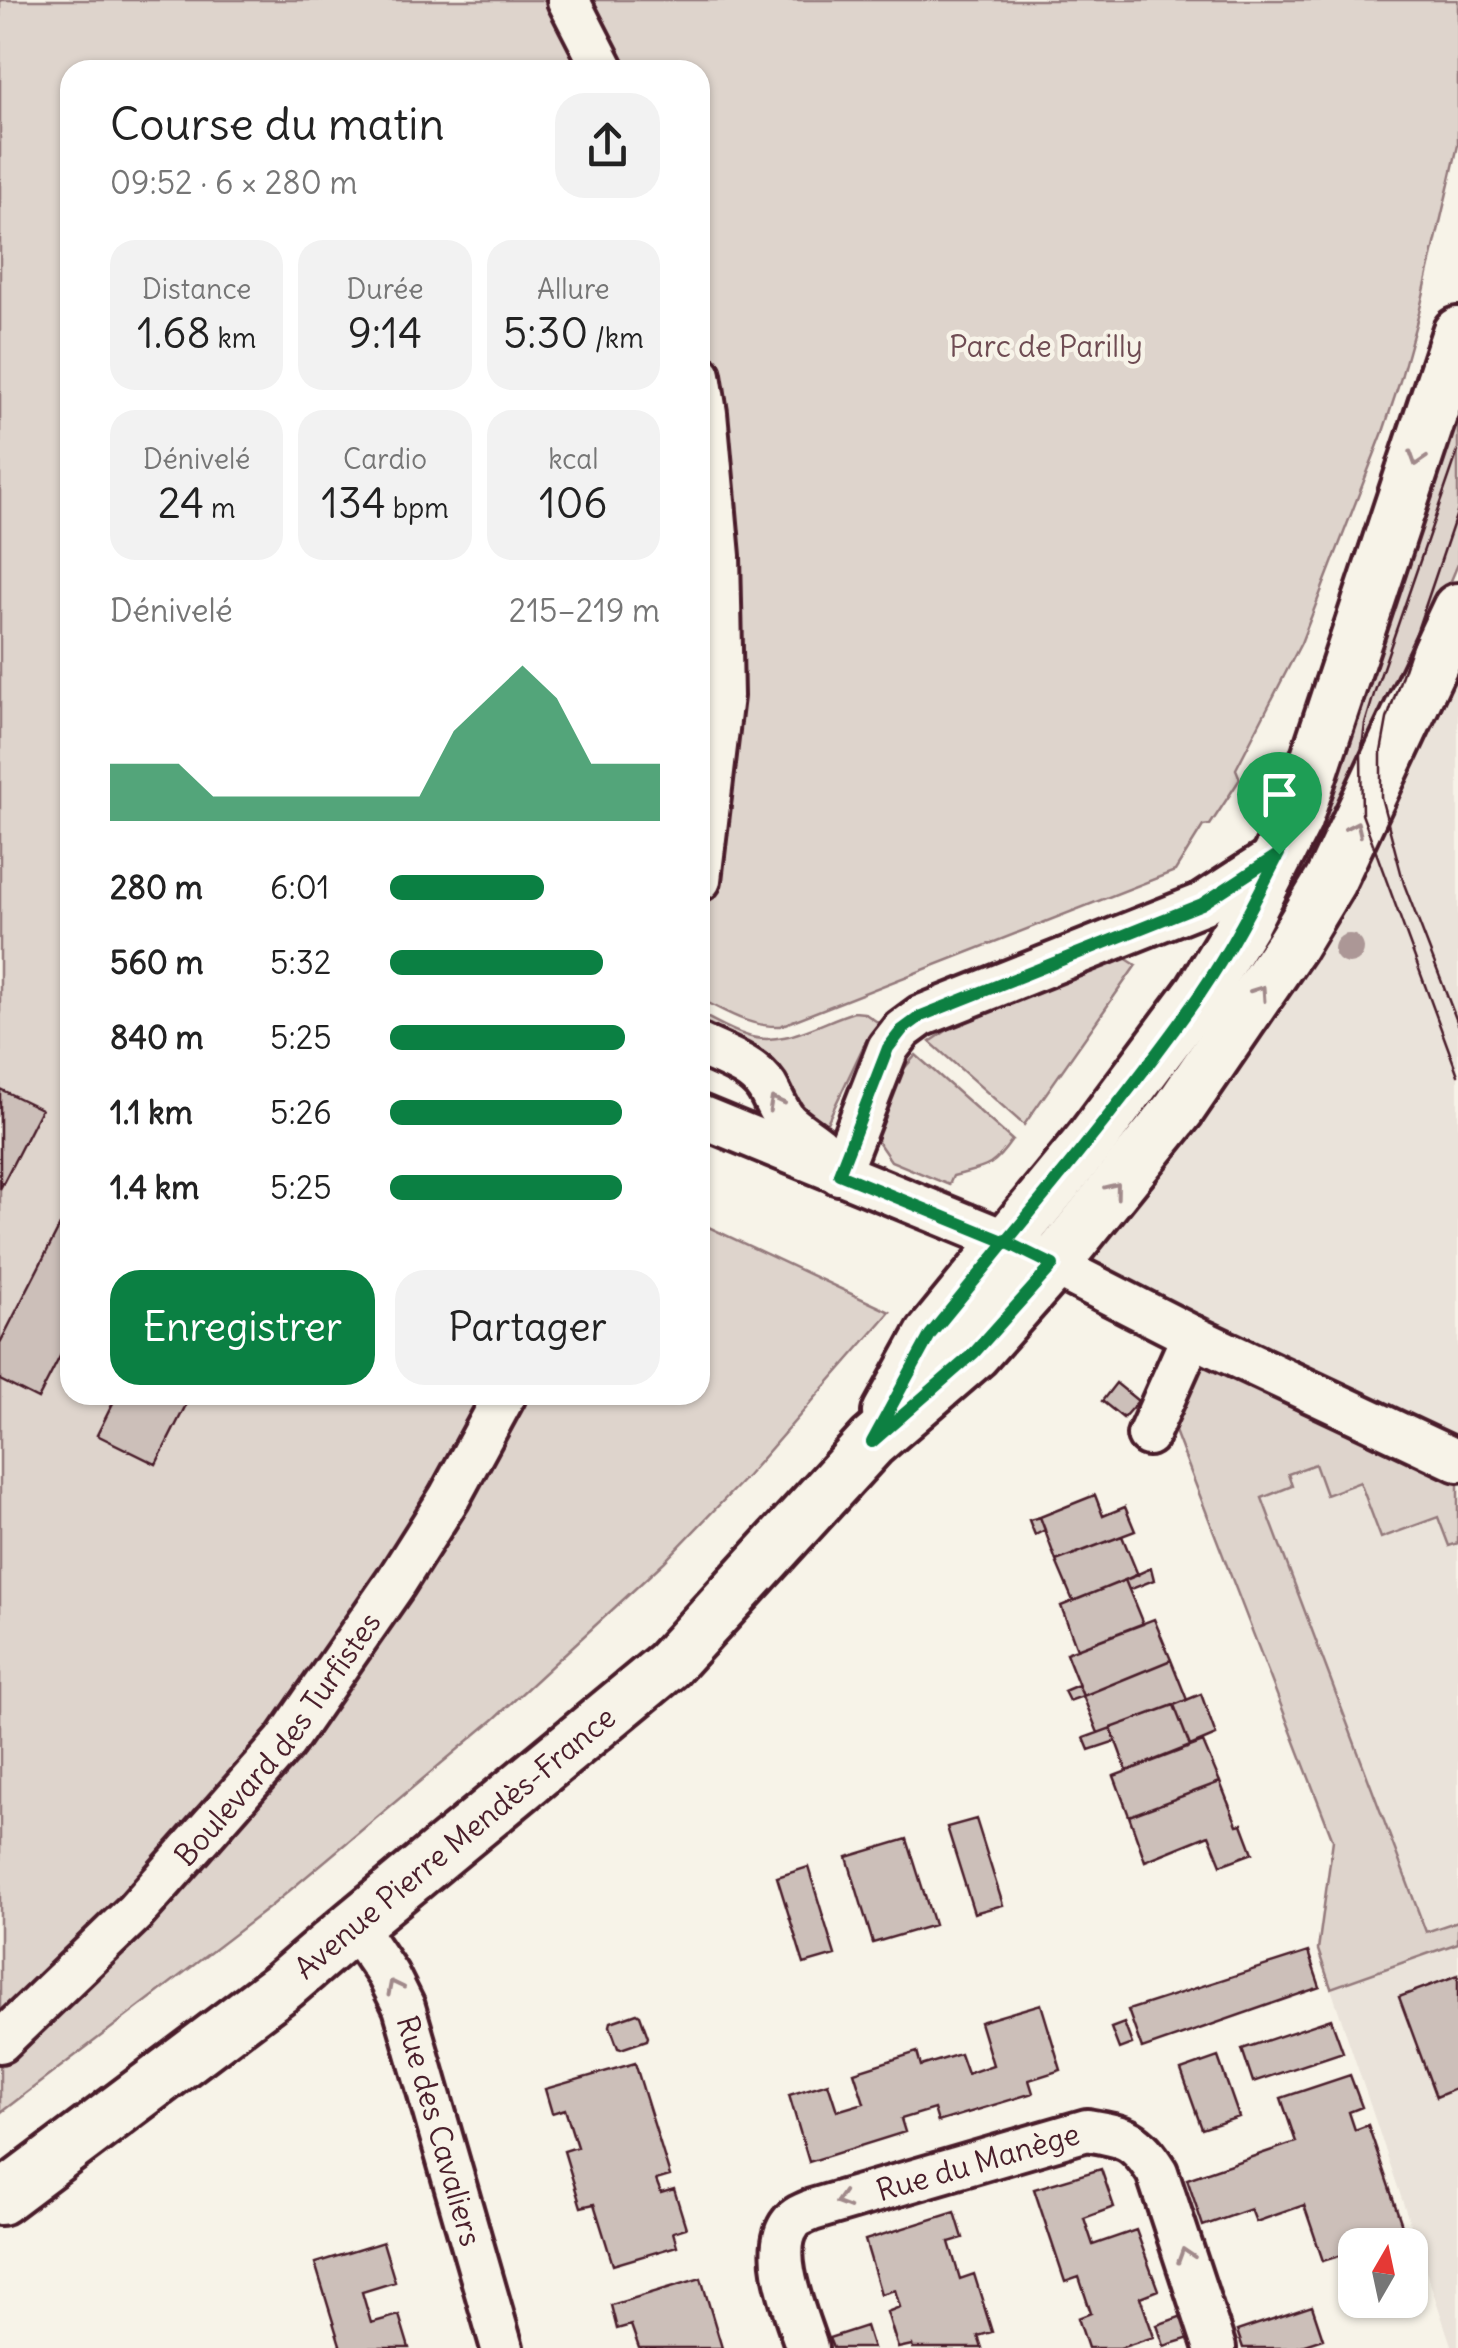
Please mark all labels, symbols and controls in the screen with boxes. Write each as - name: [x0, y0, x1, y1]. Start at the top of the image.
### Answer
- button: share: [555, 93, 660, 198]
- text: Course du matin: [110, 96, 444, 152]
- text: 09:52 · 6 × 280 m: [110, 162, 358, 203]
- text: Distance: [142, 271, 251, 307]
- text: Durée: [347, 271, 423, 307]
- text: Allure: [537, 271, 610, 307]
- text: 1.68: [137, 307, 211, 359]
- text: 9:14: [348, 307, 422, 359]
- text: 5:30: [503, 307, 588, 359]
- text: km: [211, 320, 256, 356]
- text: /km: [588, 320, 644, 356]
- park label: Parc de Parilly: [949, 327, 1143, 365]
- text: Dénivelé: [143, 441, 250, 477]
- text: Cardio: [343, 441, 427, 477]
- text: kcal: [548, 441, 599, 477]
- one-way arrow: [1408, 450, 1428, 467]
- text: 24: [158, 477, 204, 529]
- text: 134: [321, 477, 386, 529]
- text: 106: [539, 477, 608, 529]
- text: m: [204, 490, 236, 526]
- text: bpm: [386, 490, 449, 526]
- text: Dénivelé: [110, 590, 233, 631]
- text: 215–219 m: [509, 590, 660, 631]
- pin: [1237, 752, 1322, 855]
- icon: arrive: [1252, 767, 1307, 822]
- one-way arrow: [1343, 820, 1363, 838]
- text: 280 m: [110, 867, 203, 908]
- text: 6:01: [270, 867, 329, 908]
- text: 560 m: [110, 942, 204, 983]
- text: 5:32: [270, 942, 331, 983]
- one-way arrow: [1247, 985, 1266, 1003]
- text: 840 m: [110, 1017, 204, 1058]
- text: 5:25: [270, 1017, 332, 1058]
- text: 1.1 km: [110, 1092, 193, 1133]
- text: 5:26: [270, 1092, 332, 1133]
- one-way arrow: [768, 1095, 788, 1113]
- text: 1.4 km: [110, 1167, 199, 1208]
- text: 5:25: [270, 1167, 332, 1208]
- one-way arrow: [1102, 1183, 1120, 1201]
- button: Enregistrer: [110, 1270, 375, 1385]
- button: Partager: [395, 1270, 660, 1385]
- street label: Boulevard des Turfistes: [166, 1604, 389, 1873]
- street label: Avenue Pierre Mendès-France: [286, 1698, 623, 1987]
- one-way arrow: [387, 1979, 406, 1997]
- street label: Rue des Cavaliers: [388, 2011, 491, 2250]
- street label: Rue du Manège: [872, 2114, 1084, 2209]
- one-way arrow: [834, 2189, 851, 2210]
- north arrow: [1338, 2228, 1428, 2318]
- map controls: [1338, 2228, 1428, 2318]
- one-way arrow: [1176, 2248, 1196, 2265]

